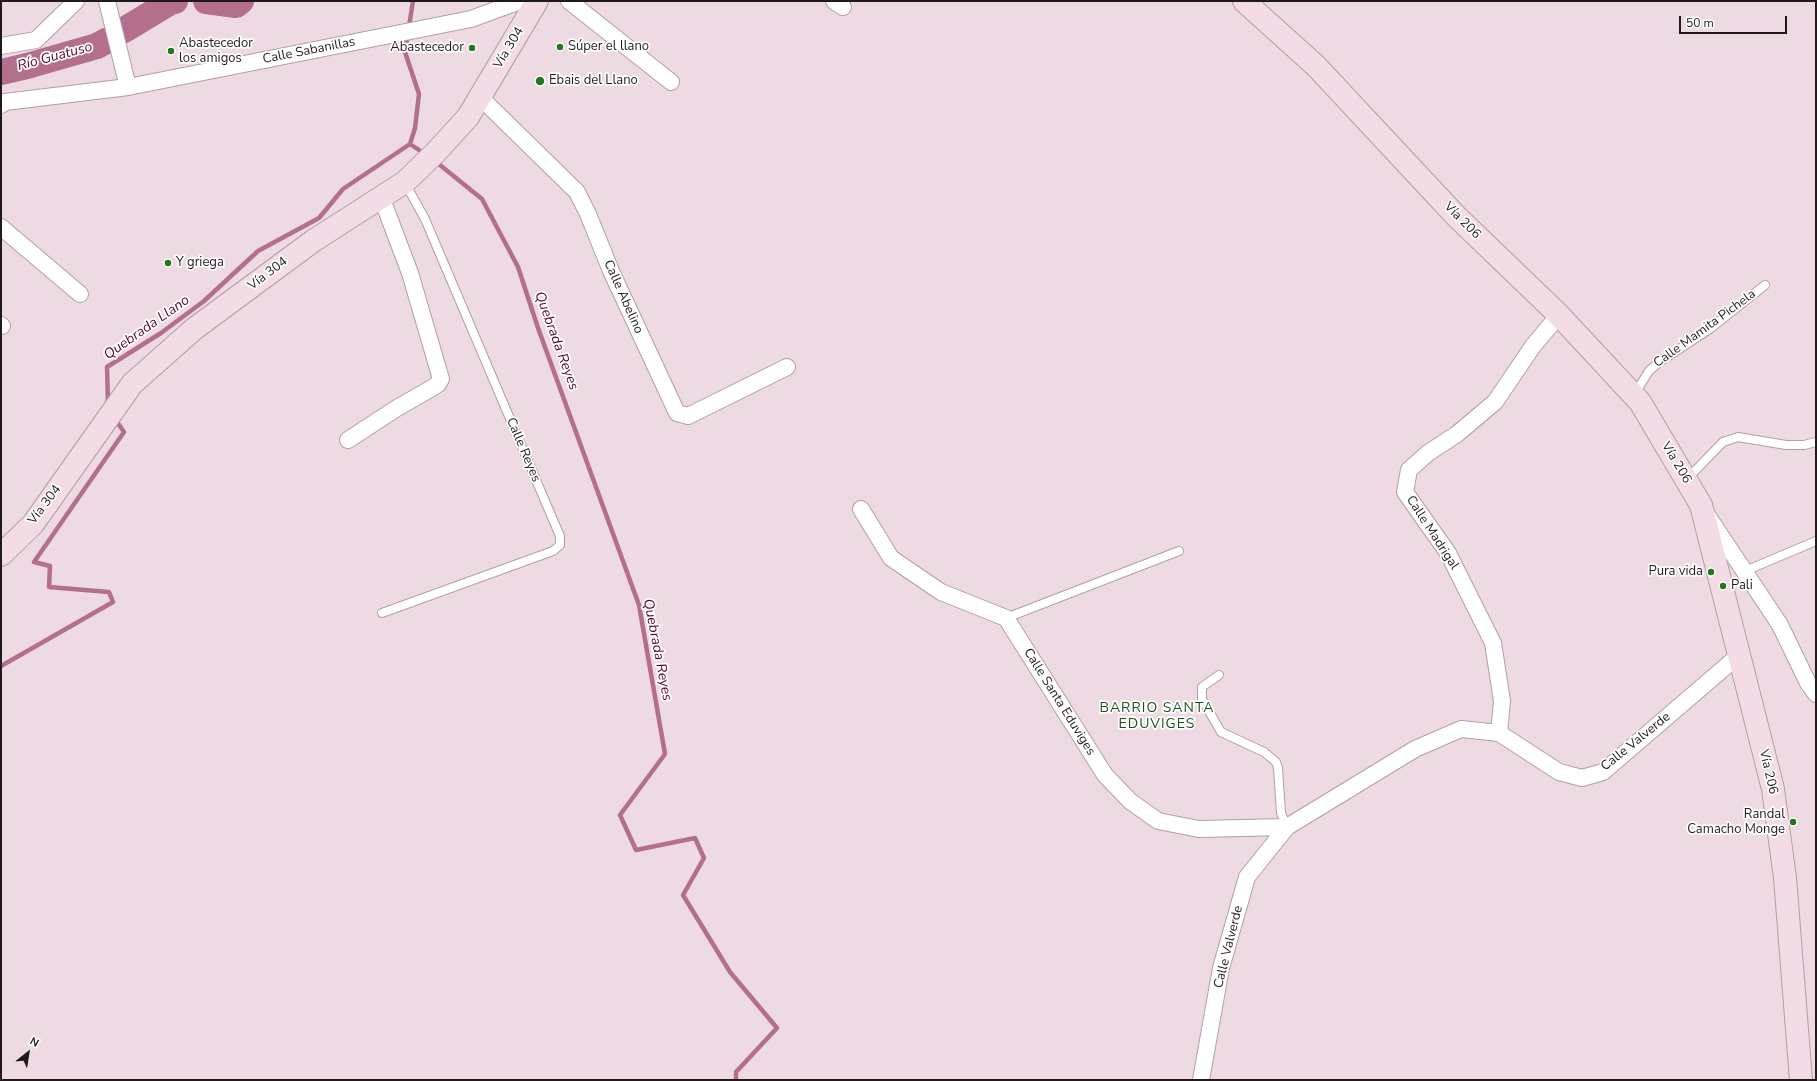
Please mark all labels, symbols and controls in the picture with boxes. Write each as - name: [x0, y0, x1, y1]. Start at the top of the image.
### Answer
- scale bar: [1681, 8, 1789, 34]
- text: 50 m: [1686, 15, 1714, 31]
- street label: Vía 304: [491, 24, 527, 72]
- street label: Calle Sabanillas: [261, 34, 357, 68]
- place label: Abastecedor los amigos: [179, 36, 253, 67]
- water label: Río Guatuso: [16, 39, 94, 75]
- place label: Súper el llano: [568, 39, 649, 55]
- place label: Abastecedor: [390, 40, 464, 56]
- marker: Súper el llano: [555, 42, 565, 52]
- marker: Abastecedor: [467, 43, 477, 53]
- marker: Abastecedor los amigos: [166, 46, 176, 56]
- place label: Ebais del Llano: [549, 73, 638, 89]
- marker: Ebais del Llano: [534, 75, 546, 87]
- street label: Vía 206: [1440, 199, 1484, 243]
- street label: Vía 304: [245, 254, 291, 294]
- place label: Y griega: [176, 255, 224, 271]
- marker: Y griega: [163, 258, 173, 268]
- street label: Calle Abelino: [600, 258, 646, 336]
- street label: Calle Mamita Pichela: [1651, 287, 1759, 371]
- water label: Quebrada Reyes: [530, 289, 582, 393]
- water label: Quebrada Llano: [101, 292, 193, 364]
- street label: Calle Reyes: [502, 415, 544, 485]
- street label: Vía 206: [1658, 439, 1694, 487]
- street label: Vía 304: [25, 482, 65, 528]
- street label: Calle Madrigal: [1402, 493, 1462, 573]
- place label: Pura vida: [1649, 564, 1703, 580]
- marker: Pura vida: [1706, 567, 1716, 577]
- place label: Pali: [1731, 578, 1753, 594]
- marker: Pali: [1718, 581, 1728, 591]
- water label: Quebrada Reyes: [639, 598, 675, 702]
- street label: Calle Santa Eduviges: [1020, 646, 1098, 758]
- district label: BARRIO SANTA EDUVIGES: [1100, 701, 1214, 734]
- street label: Calle Valverde: [1598, 709, 1674, 775]
- street label: Vía 206: [1755, 748, 1781, 796]
- place label: Randal Camacho Monge: [1687, 807, 1785, 838]
- marker: Randal Camacho Monge: [1788, 817, 1798, 827]
- street label: Calle Valverde: [1211, 904, 1247, 990]
- north arrow: [8, 1033, 48, 1073]
- text: N: [27, 1034, 42, 1051]

